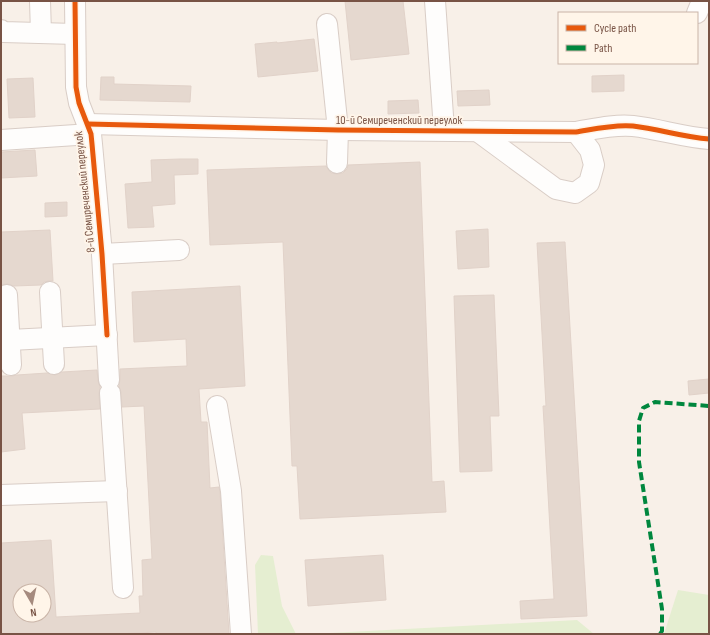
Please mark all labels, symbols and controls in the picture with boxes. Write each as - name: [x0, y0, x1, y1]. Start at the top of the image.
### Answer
- legend: [558, 12, 698, 64]
- text: Cycle path: [594, 21, 636, 36]
- text: Path: [594, 41, 612, 56]
- street label: 10-й Семиреченский переулок: [336, 113, 463, 128]
- street label: 8-й Семиреченский переулок: [71, 130, 99, 253]
- north arrow: [12, 583, 52, 623]
- text: N: [29, 606, 37, 619]

